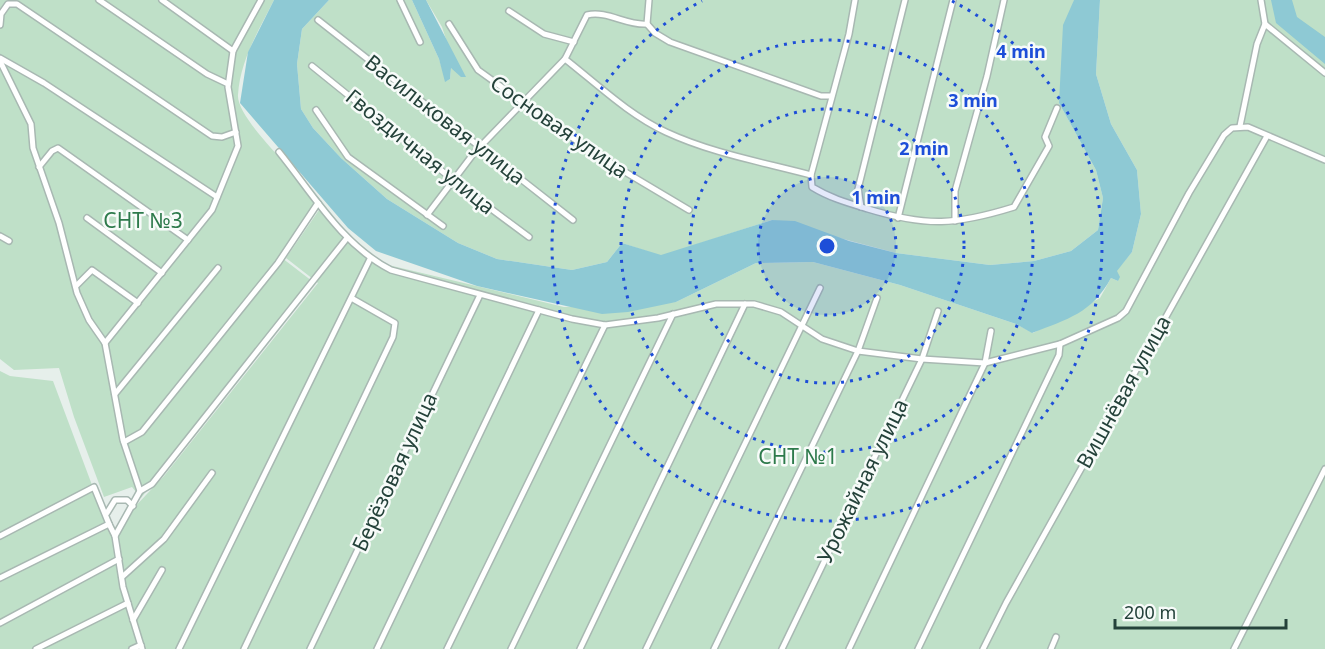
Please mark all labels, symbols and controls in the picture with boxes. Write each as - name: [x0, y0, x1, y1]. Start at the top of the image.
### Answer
- text: 4 min: [996, 39, 1046, 63]
- street label: Васильковая улица: [360, 48, 532, 191]
- street label: Сосновая улица: [485, 68, 634, 184]
- street label: Гвоздичная улица: [340, 82, 501, 220]
- text: 3 min: [948, 88, 998, 112]
- text: 2 min: [899, 136, 949, 160]
- text: 1 min: [851, 185, 901, 209]
- park label: СНТ №3: [103, 206, 183, 234]
- centre of rings: [817, 236, 837, 256]
- street label: Вишнёвая улица: [1070, 310, 1177, 473]
- street label: Берёзовая улица: [345, 388, 443, 556]
- street label: Урожайная улица: [810, 394, 914, 567]
- park label: СНТ №1: [758, 442, 838, 470]
- scale bar: [1115, 592, 1286, 630]
- text: 200 m: [1124, 600, 1176, 624]

